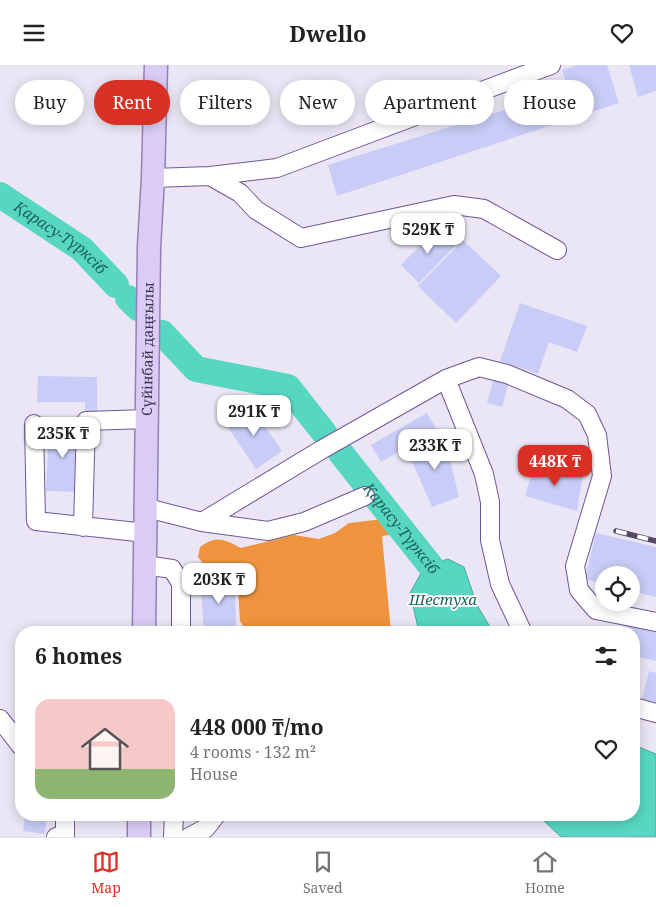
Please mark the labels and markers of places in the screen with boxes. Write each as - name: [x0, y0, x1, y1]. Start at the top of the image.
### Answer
- pin: 529K ₸: [387, 213, 469, 255]
- pin: 291K ₸: [213, 395, 295, 437]
- pin: 235K ₸: [22, 417, 104, 459]
- pin: 233K ₸: [394, 429, 476, 471]
- pin: 448K ₸: [514, 445, 596, 487]
- pin: 203K ₸: [178, 563, 260, 605]

